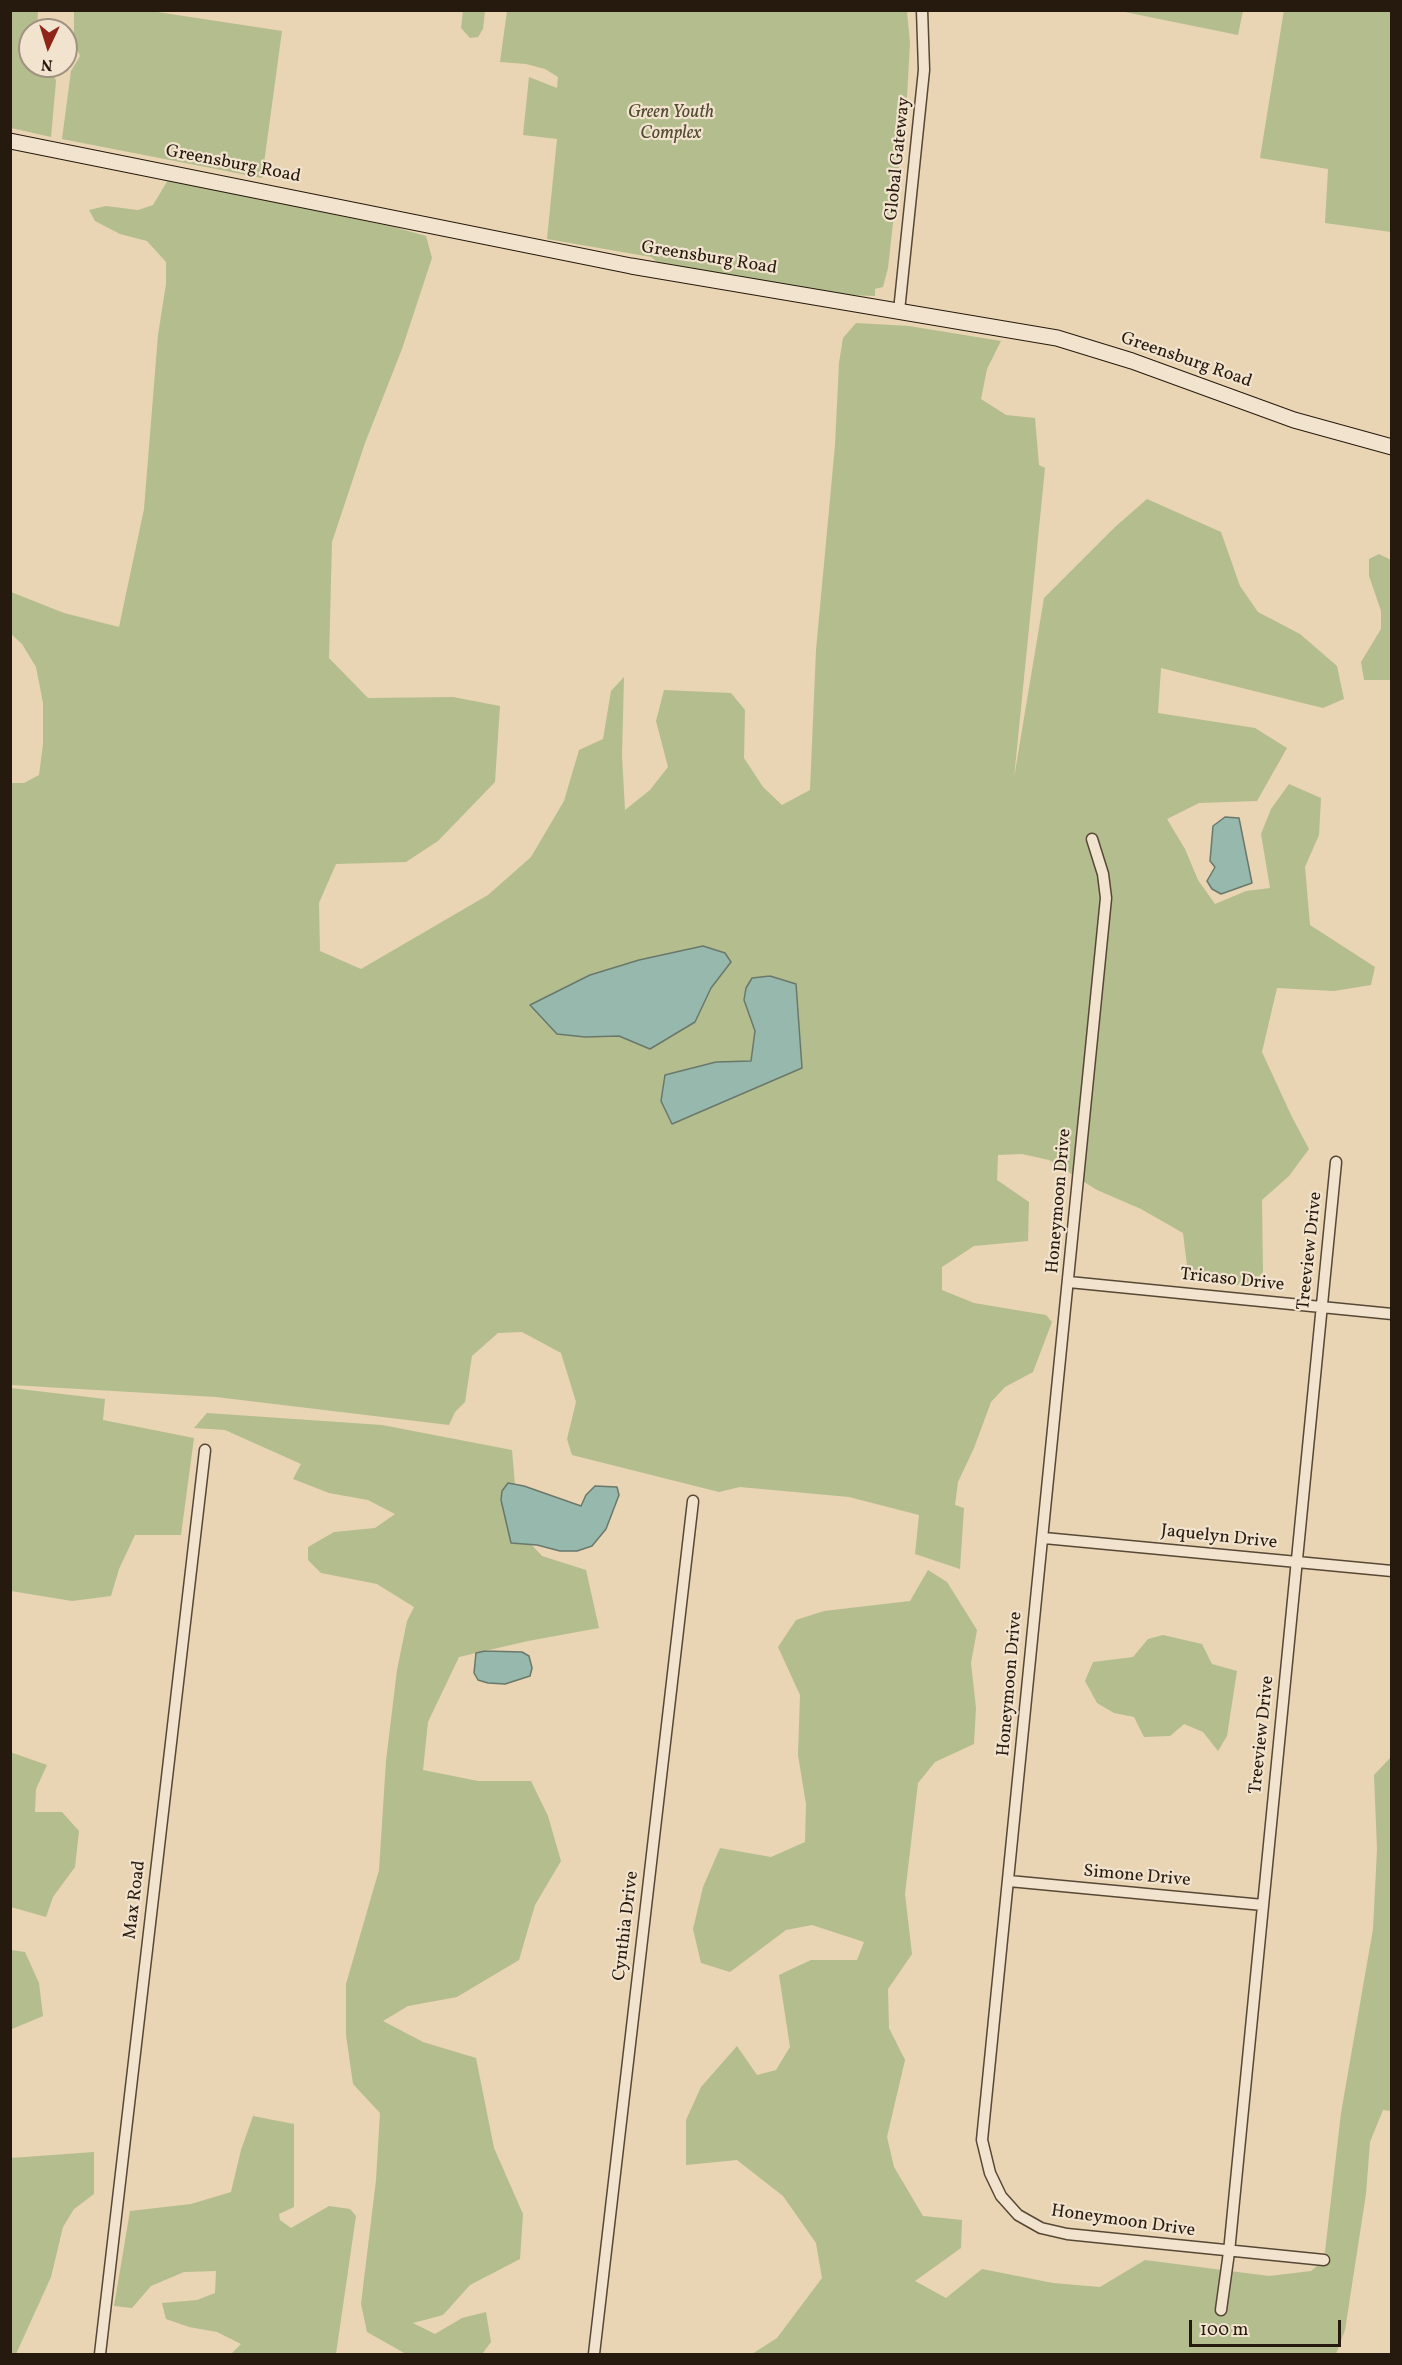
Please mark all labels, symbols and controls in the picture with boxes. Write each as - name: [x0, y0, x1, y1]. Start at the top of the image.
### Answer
- north arrow: [18, 18, 78, 78]
- text: N: [40, 53, 53, 75]
- street label: Global Gateway: [882, 96, 916, 222]
- park label: Green Youth Complex: [628, 103, 714, 146]
- street label: Greensburg Road: [164, 141, 302, 189]
- street label: Greensburg Road: [640, 238, 778, 280]
- street label: Greensburg Road: [1118, 328, 1254, 394]
- street label: Honeymoon Drive: [1043, 1128, 1077, 1274]
- street label: Treeview Drive: [1294, 1191, 1328, 1311]
- street label: Tricaso Drive: [1179, 1265, 1285, 1297]
- street label: Jaquelyn Drive: [1160, 1521, 1278, 1555]
- street label: Honeymoon Drive: [994, 1611, 1028, 1757]
- street label: Treeview Drive: [1246, 1675, 1280, 1795]
- street label: Max Road: [120, 1859, 152, 1941]
- street label: Simone Drive: [1082, 1862, 1192, 1892]
- street label: Cynthia Drive: [610, 1870, 644, 1982]
- street label: Honeymoon Drive: [1050, 2201, 1196, 2243]
- scale bar: [1192, 2308, 1344, 2346]
- text: 100 m: [1200, 2318, 1249, 2343]

